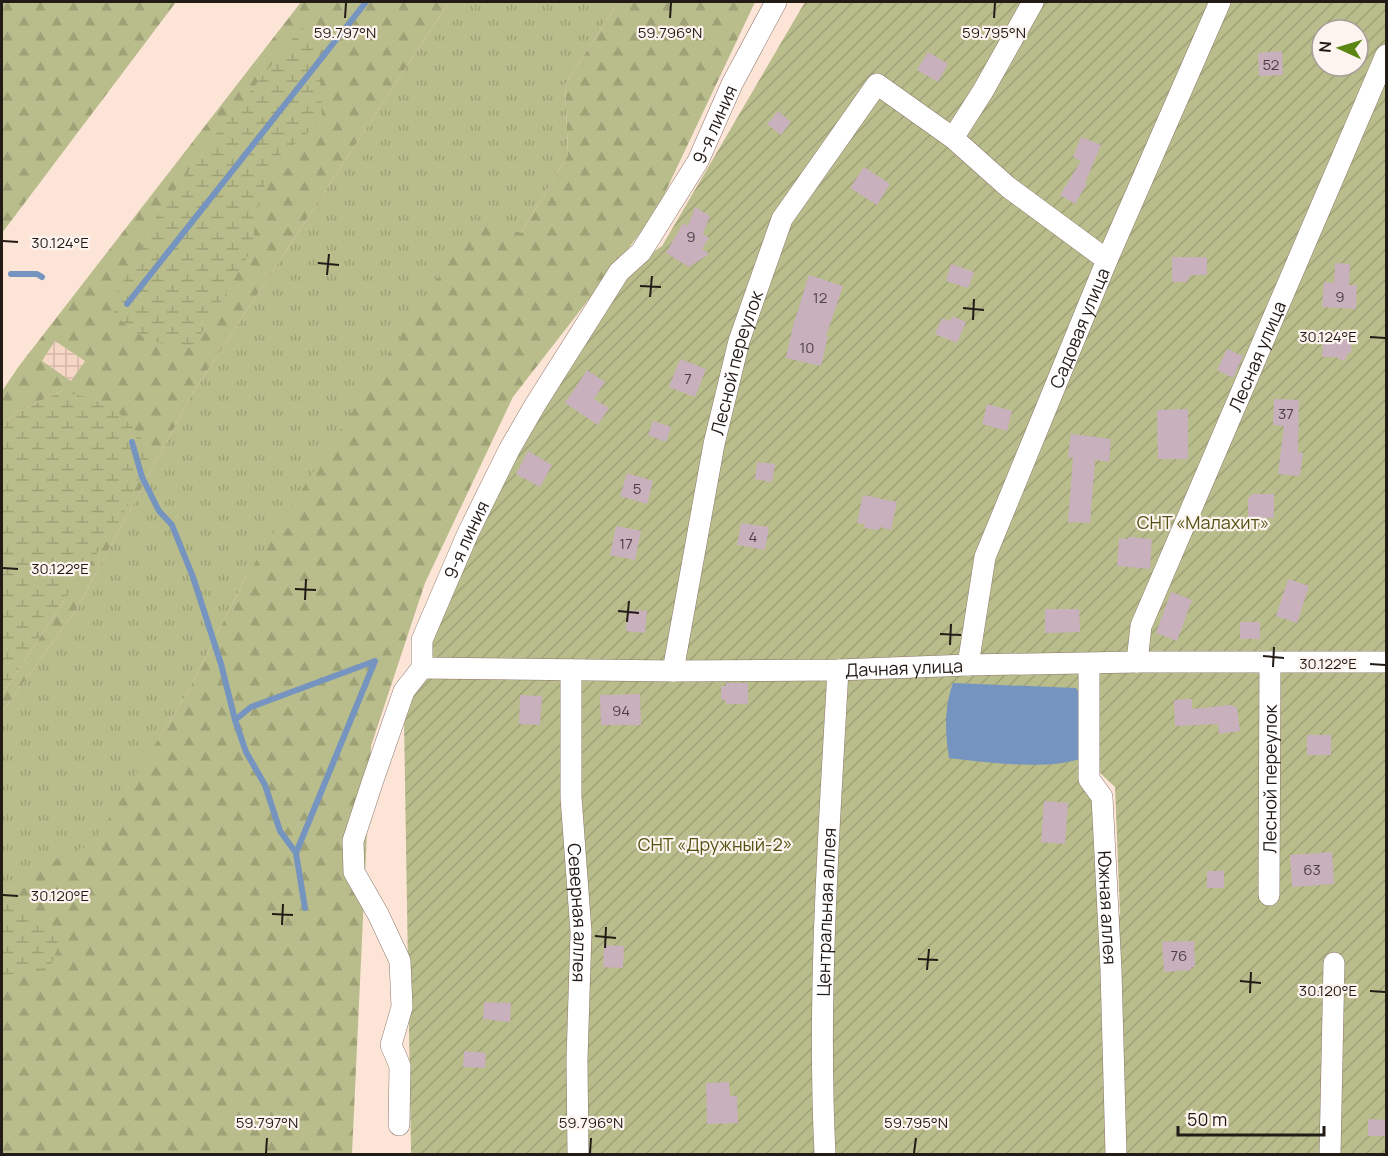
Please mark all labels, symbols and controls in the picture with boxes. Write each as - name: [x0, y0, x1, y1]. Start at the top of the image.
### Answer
- north arrow: [1310, 18, 1370, 78]
- text: 59.797°N: [314, 22, 376, 43]
- text: 59.796°N: [638, 22, 702, 43]
- text: 59.795°N: [962, 22, 1026, 43]
- text: N: [1314, 40, 1336, 53]
- house number: 52: [1263, 54, 1279, 75]
- street label: 9-я линия: [686, 81, 742, 167]
- house number: 9: [686, 226, 696, 247]
- text: 30.124°E: [31, 232, 89, 253]
- street label: Садовая улица: [1044, 264, 1115, 392]
- street label: Лесной переулок: [705, 286, 768, 437]
- house number: 9: [1335, 286, 1345, 307]
- house number: 12: [813, 287, 827, 308]
- street label: Лесная улица: [1223, 297, 1291, 415]
- text: 30.124°E: [1299, 326, 1357, 347]
- house number: 10: [800, 337, 815, 358]
- house number: 7: [684, 368, 692, 389]
- house number: 37: [1278, 403, 1294, 424]
- house number: 5: [633, 478, 641, 499]
- street label: 9-я линия: [438, 496, 494, 583]
- park label: СНТ «Малахит»: [1137, 510, 1269, 534]
- house number: 4: [749, 526, 758, 547]
- house number: 17: [619, 533, 633, 554]
- text: 30.122°E: [31, 558, 89, 579]
- street label: Дачная улица: [844, 653, 963, 682]
- text: 30.122°E: [1299, 653, 1357, 674]
- house number: 94: [612, 700, 630, 721]
- street label: Лесной переулок: [1257, 703, 1282, 854]
- street label: Центральная аллея: [811, 827, 841, 997]
- park label: СНТ «Дружный-2»: [638, 832, 792, 856]
- street label: Северная аллея: [562, 842, 593, 983]
- street label: Южная аллея: [1093, 850, 1123, 965]
- house number: 63: [1303, 859, 1321, 880]
- text: 30.120°E: [31, 885, 89, 906]
- house number: 76: [1171, 945, 1187, 966]
- text: 30.120°E: [1299, 980, 1357, 1001]
- scale bar: [1178, 1099, 1324, 1137]
- text: 50 m: [1187, 1107, 1227, 1131]
- text: 59.797°N: [236, 1112, 298, 1133]
- text: 59.796°N: [559, 1112, 623, 1133]
- text: 59.795°N: [884, 1112, 948, 1133]

